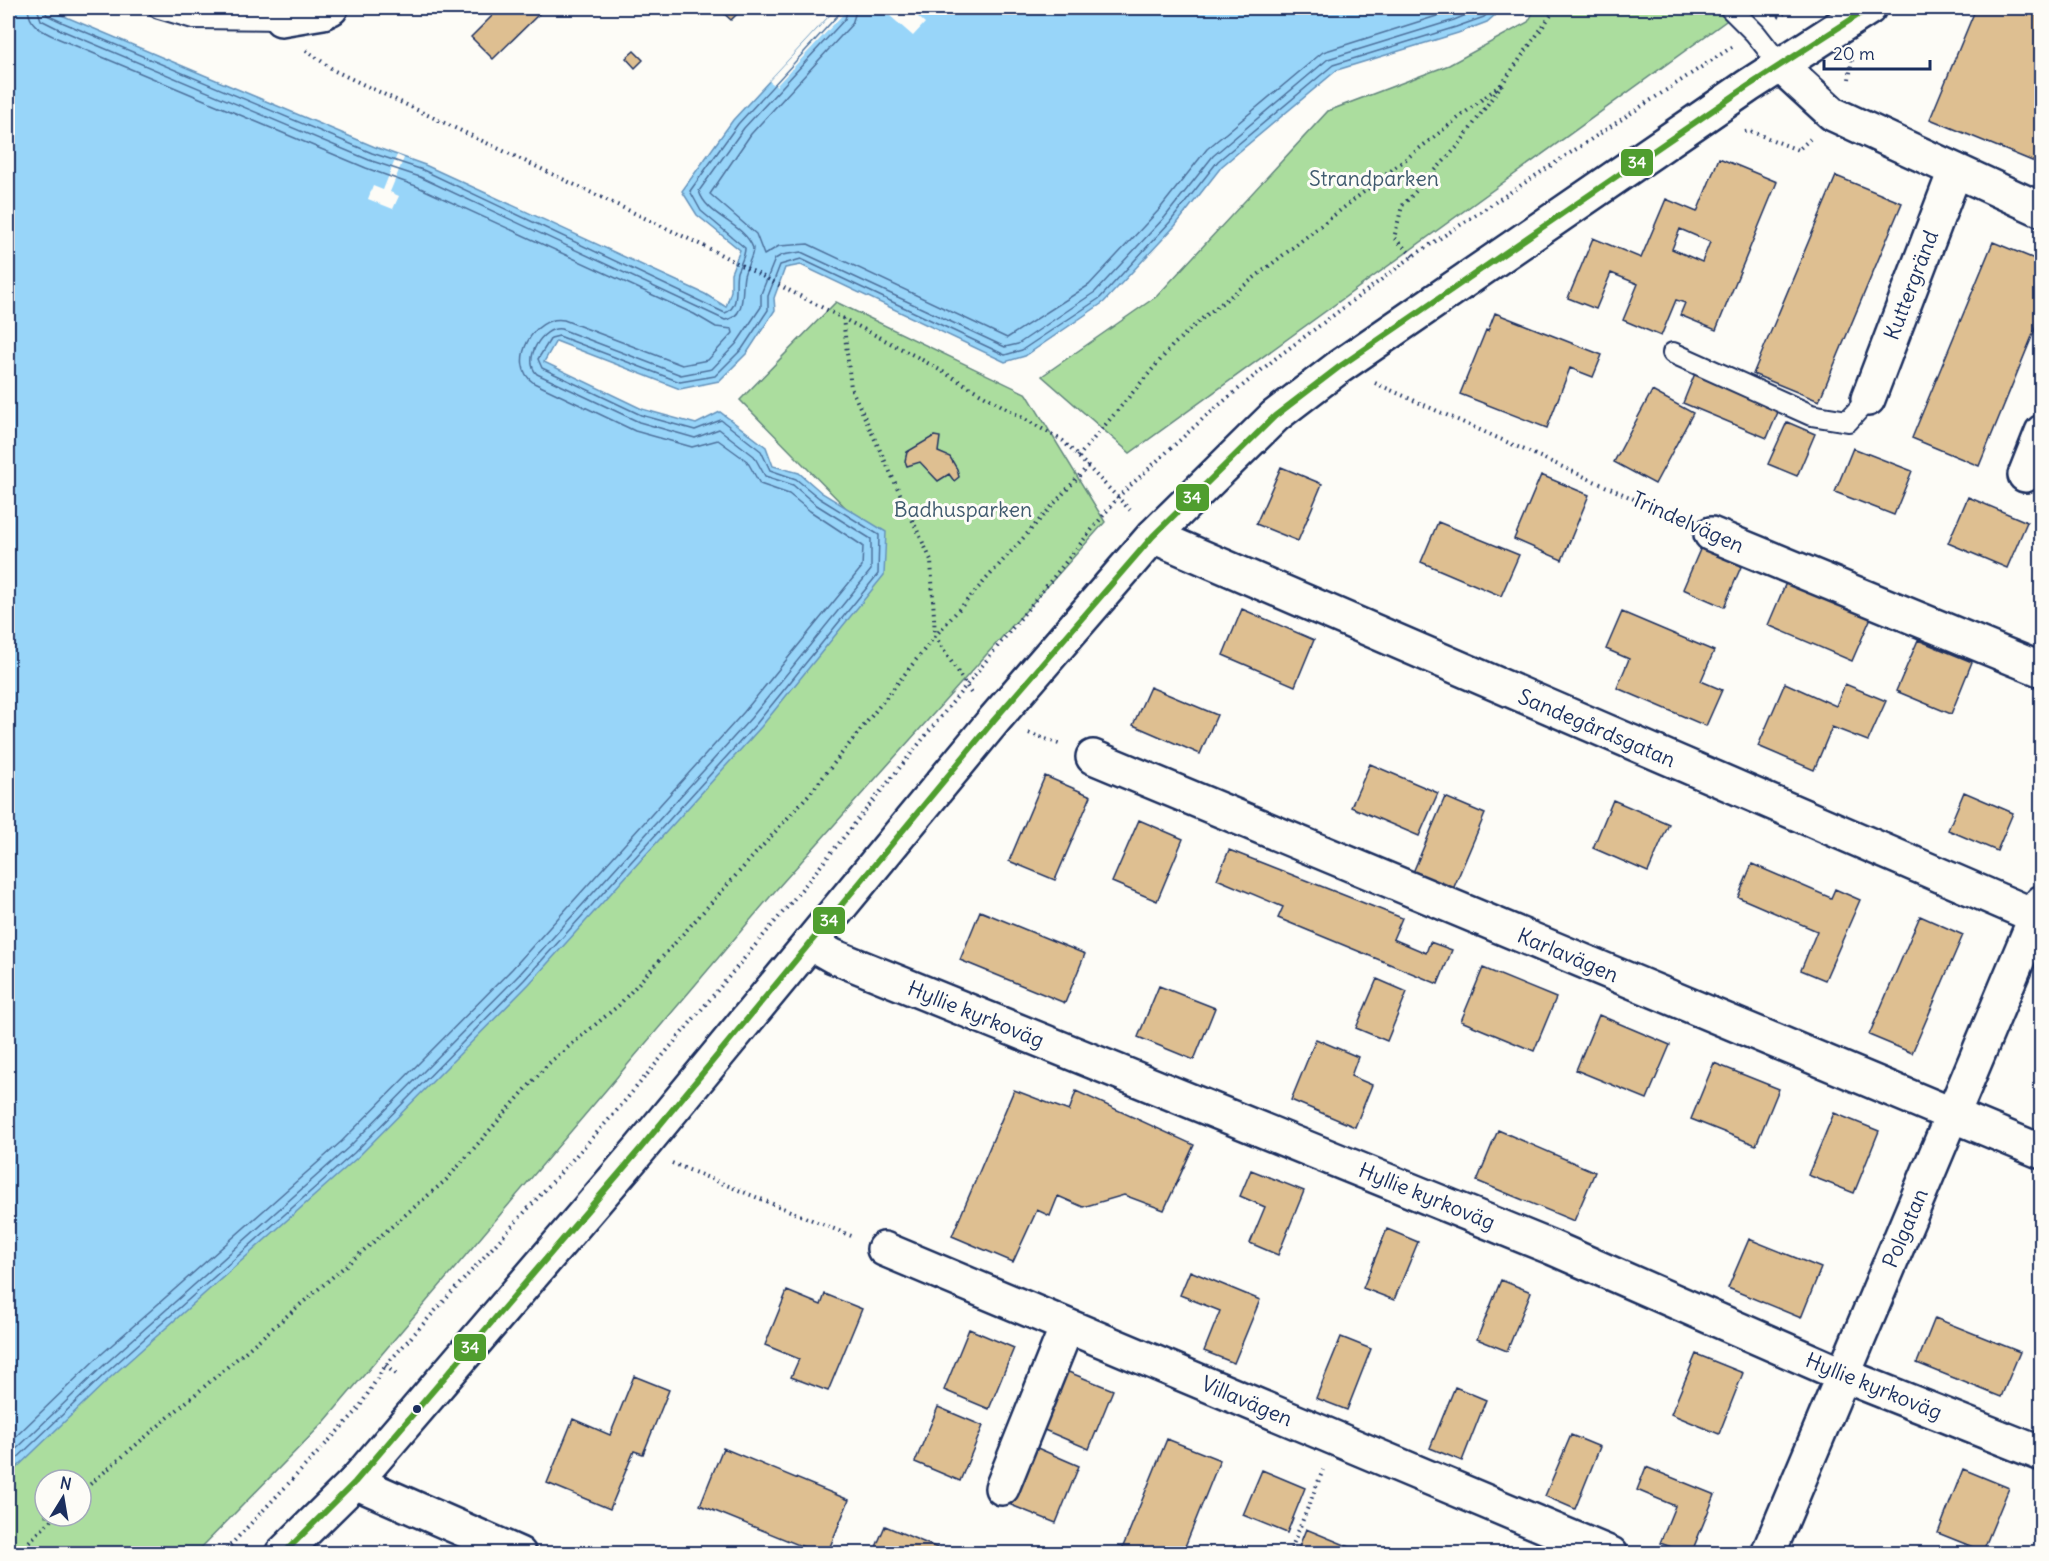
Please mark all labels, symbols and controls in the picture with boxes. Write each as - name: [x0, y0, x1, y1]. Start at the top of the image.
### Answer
- scale bar: [1824, 33, 1930, 71]
- text: 20 m: [1833, 42, 1875, 65]
- line badge: 34: [1620, 148, 1654, 177]
- text: 34: [1628, 152, 1646, 172]
- park label: Strandparken: [1309, 165, 1439, 192]
- street label: Kuttergränd: [1878, 226, 1944, 344]
- line badge: 34: [1175, 483, 1210, 512]
- street label: Trindelvägen: [1627, 485, 1749, 559]
- text: 34: [1183, 487, 1201, 507]
- park label: Badhusparken: [894, 496, 1032, 523]
- street label: Sandegårdsgatan: [1514, 683, 1680, 773]
- line badge: 34: [812, 906, 846, 935]
- text: 34: [820, 910, 838, 930]
- street label: Karlavägen: [1513, 922, 1623, 988]
- street label: Hyllie kyrkoväg: [904, 974, 1048, 1054]
- street label: Hyllie kyrkoväg: [1355, 1156, 1499, 1236]
- street label: Polgatan: [1876, 1184, 1934, 1272]
- line badge: 34: [453, 1333, 487, 1362]
- text: 34: [461, 1337, 479, 1357]
- street label: Hyllie kyrkoväg: [1802, 1346, 1946, 1426]
- street label: Villavägen: [1197, 1370, 1297, 1432]
- unlabelled marker: [411, 1403, 423, 1415]
- north arrow: [33, 1468, 93, 1528]
- text: N: [59, 1472, 73, 1494]

